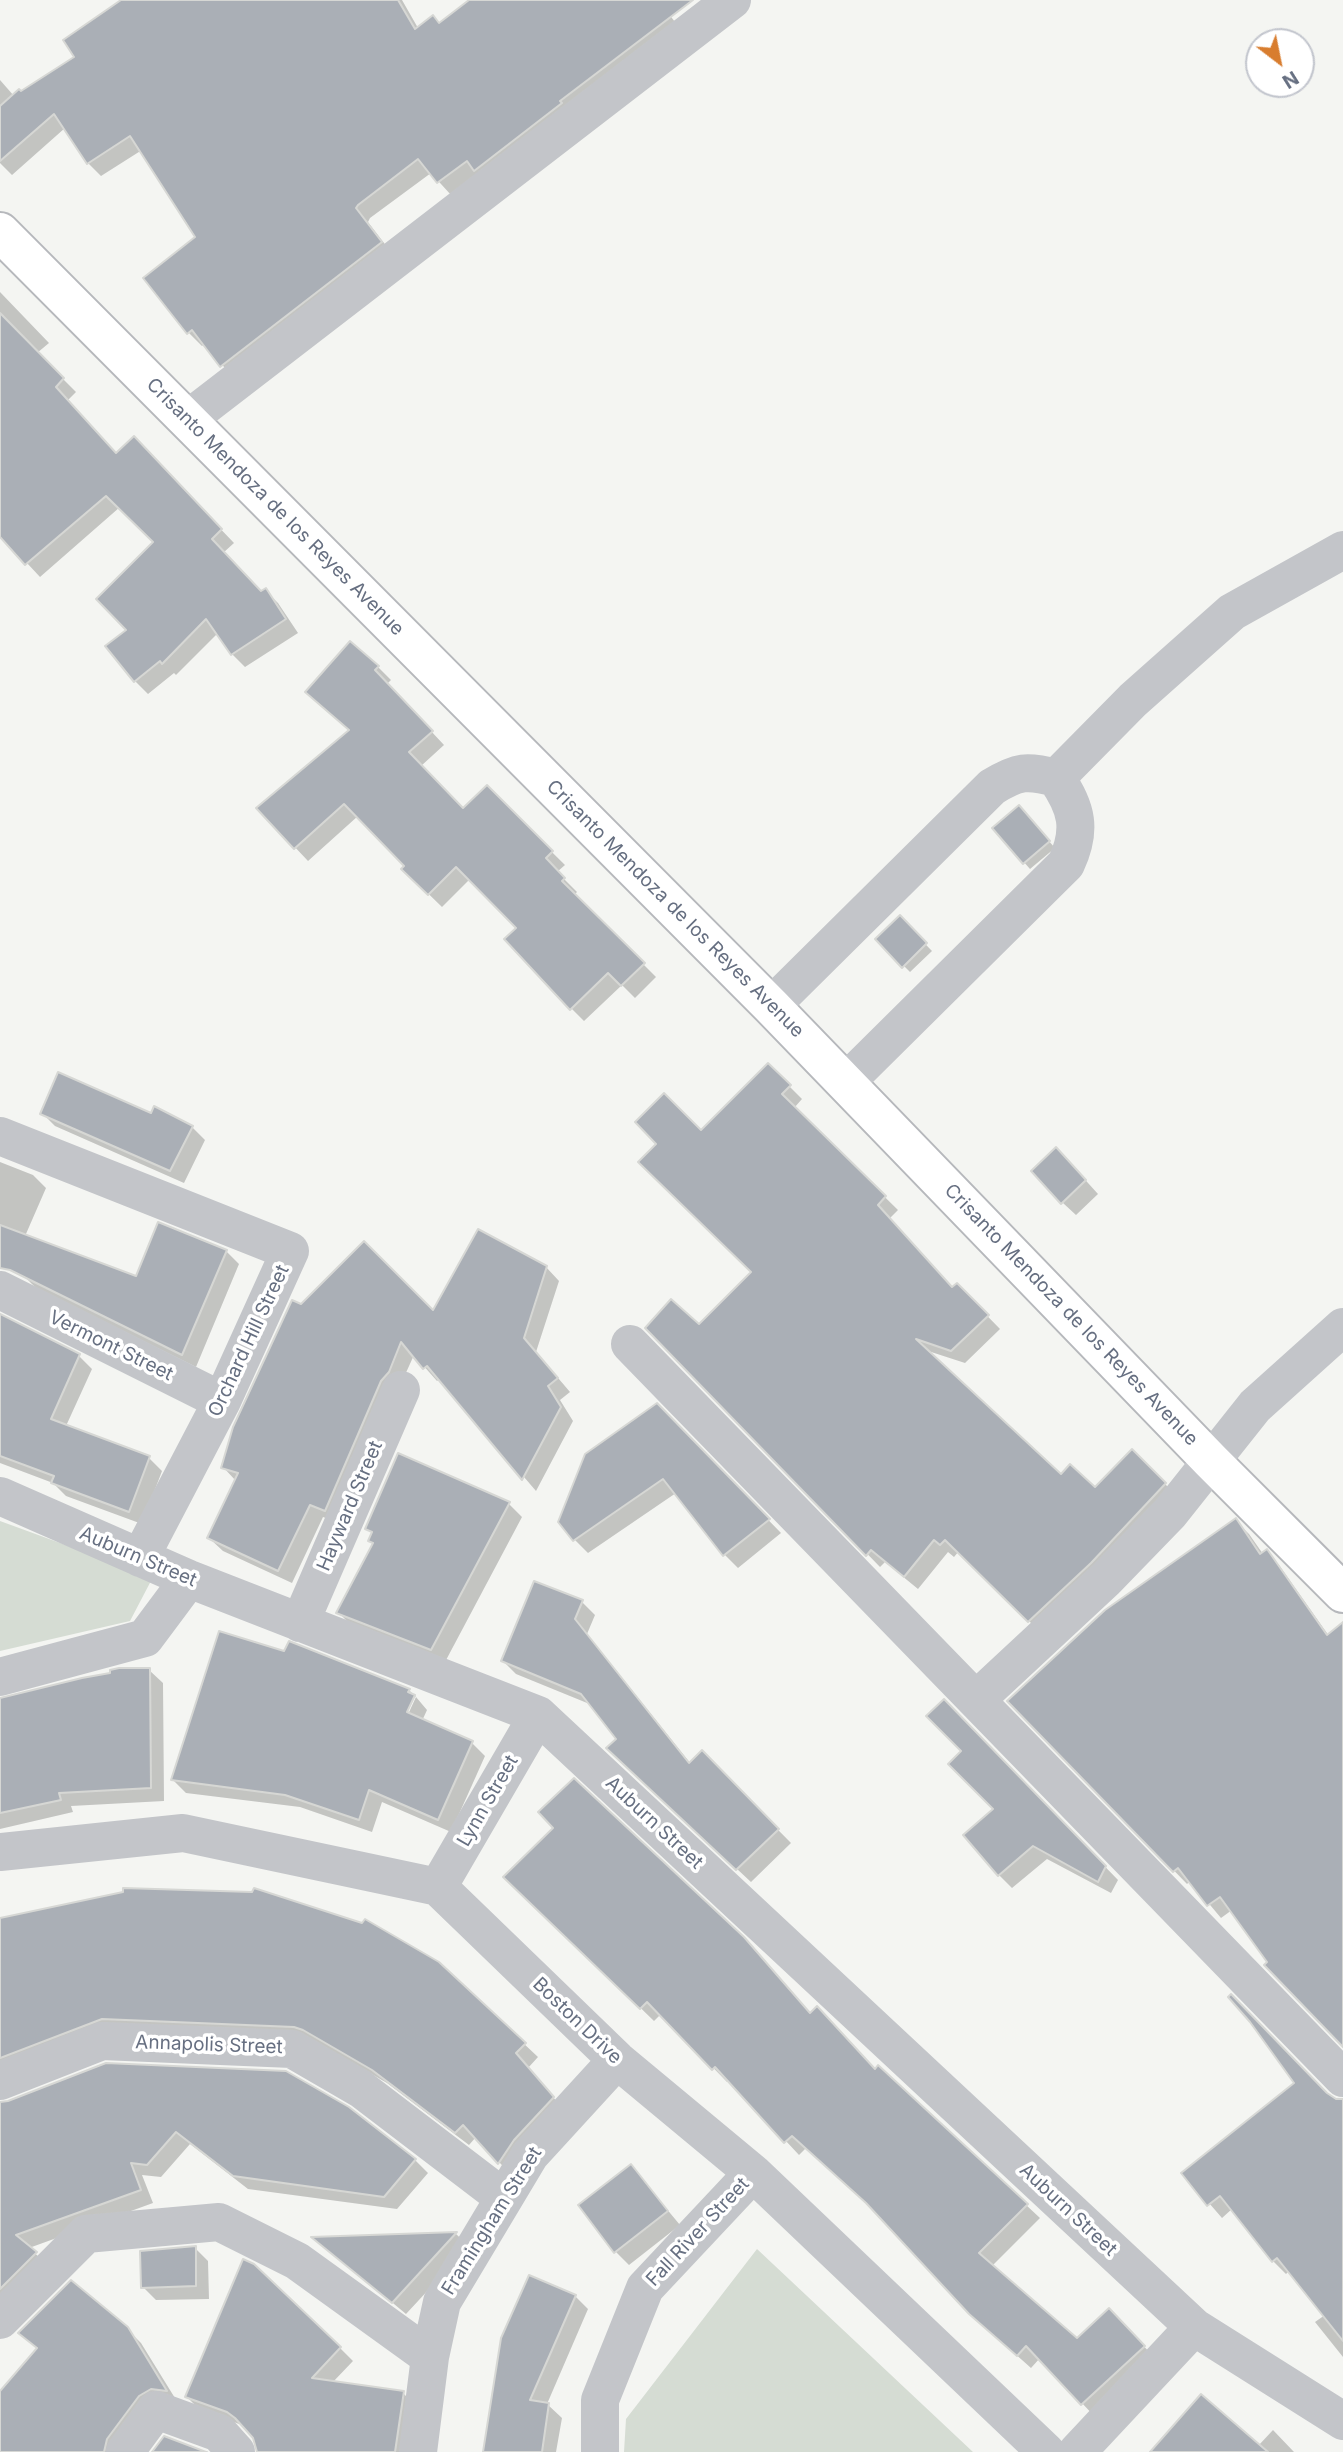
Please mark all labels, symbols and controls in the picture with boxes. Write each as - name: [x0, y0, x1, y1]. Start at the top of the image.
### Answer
- north arrow: [1245, 28, 1315, 98]
- text: N: [1278, 66, 1303, 93]
- street label: Crisanto Mendoza de los Reyes Avenue: [141, 373, 409, 641]
- street label: Crisanto Mendoza de los Reyes Avenue: [541, 775, 809, 1043]
- street label: Crisanto Mendoza de los Reyes Avenue: [940, 1179, 1202, 1451]
- street label: Orchard Hill Street: [204, 1261, 294, 1421]
- street label: Vermont Street: [45, 1306, 177, 1386]
- street label: Hayward Street: [312, 1438, 388, 1574]
- street label: Auburn Street: [76, 1522, 200, 1592]
- street label: Lynn Street: [453, 1751, 523, 1851]
- street label: Auburn Street: [601, 1772, 707, 1874]
- street label: Boston Drive: [528, 1973, 626, 2069]
- street label: Annapolis Street: [135, 2031, 283, 2059]
- street label: Framingham Street: [437, 2143, 547, 2299]
- street label: Auburn Street: [1015, 2159, 1121, 2261]
- street label: Fall River Street: [642, 2173, 754, 2291]

